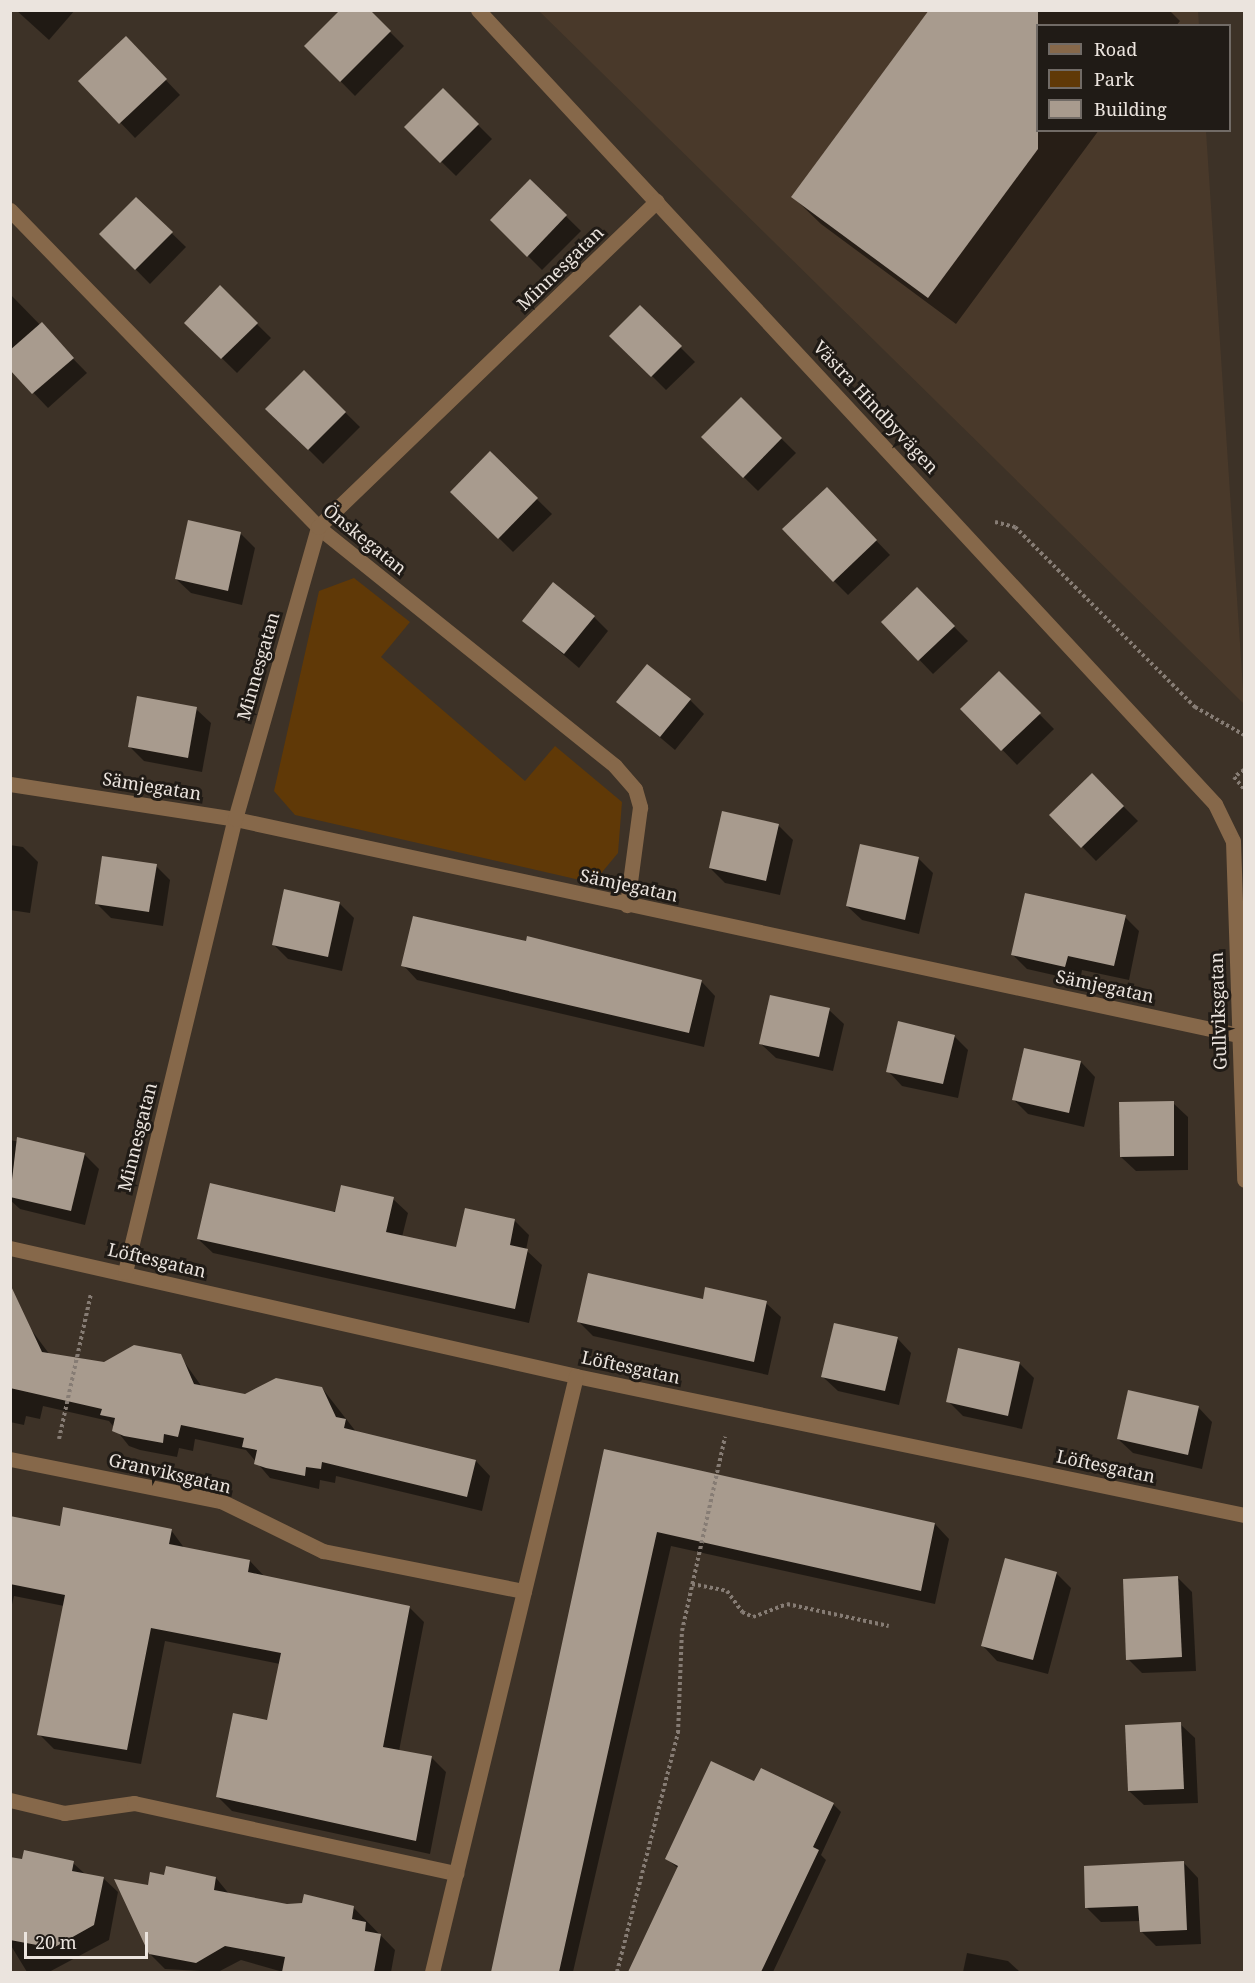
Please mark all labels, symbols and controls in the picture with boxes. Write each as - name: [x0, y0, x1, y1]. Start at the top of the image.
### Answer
- legend: [1036, 24, 1231, 132]
- text: Road: [1094, 37, 1137, 61]
- text: Park: [1094, 67, 1134, 91]
- text: Building: [1094, 97, 1167, 121]
- street label: Minnesgatan: [512, 222, 608, 314]
- street label: Västra Hindbyvägen: [809, 336, 943, 478]
- street label: Önskegatan: [319, 499, 411, 579]
- street label: Minnesgatan: [232, 609, 284, 723]
- street label: Sämjegatan: [101, 768, 203, 804]
- street label: Sämjegatan: [578, 864, 680, 906]
- street label: Gullviksgatan: [1205, 952, 1231, 1070]
- street label: Sämjegatan: [1054, 965, 1156, 1007]
- street label: Minnesgatan: [113, 1080, 161, 1194]
- street label: Löftesgatan: [106, 1238, 208, 1282]
- street label: Löftesgatan: [580, 1346, 682, 1388]
- street label: Löftesgatan: [1055, 1445, 1157, 1487]
- street label: Granviksgatan: [106, 1448, 234, 1498]
- scale bar: [27, 1920, 152, 1958]
- text: 20 m: [35, 1930, 77, 1954]

